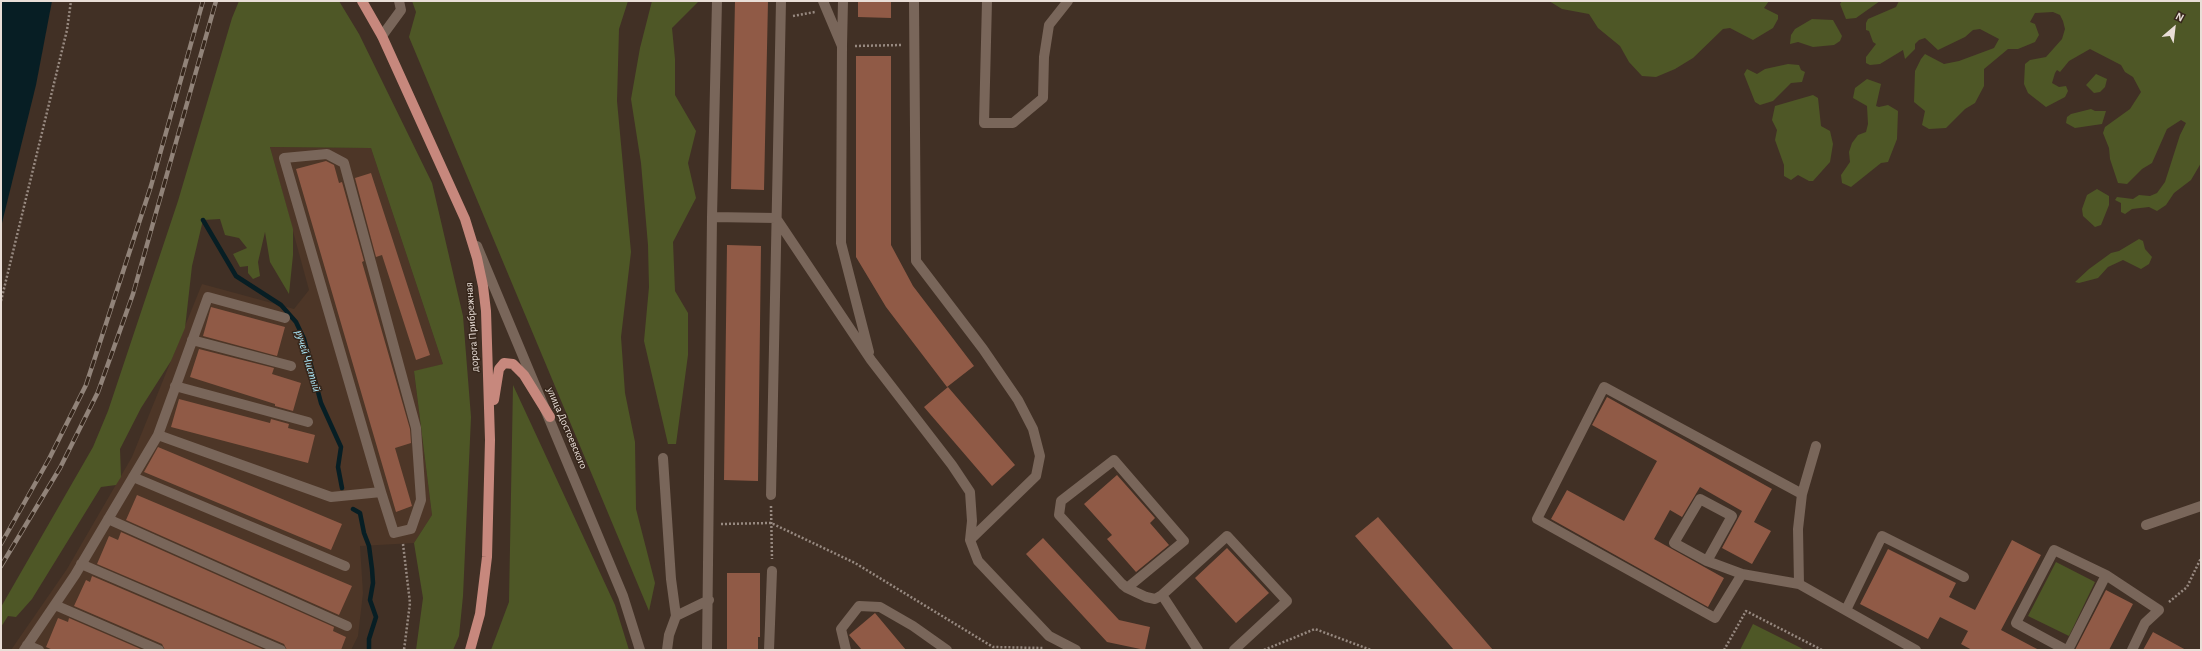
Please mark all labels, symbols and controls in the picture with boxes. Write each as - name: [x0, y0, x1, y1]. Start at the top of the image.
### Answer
- north arrow: [2154, 8, 2194, 48]
- text: N: [2174, 10, 2186, 24]
- street label: дорога Прибрежная: [462, 282, 482, 372]
- water label: ручей Чистый: [292, 328, 324, 394]
- street label: улица Достоевского: [544, 385, 590, 471]

